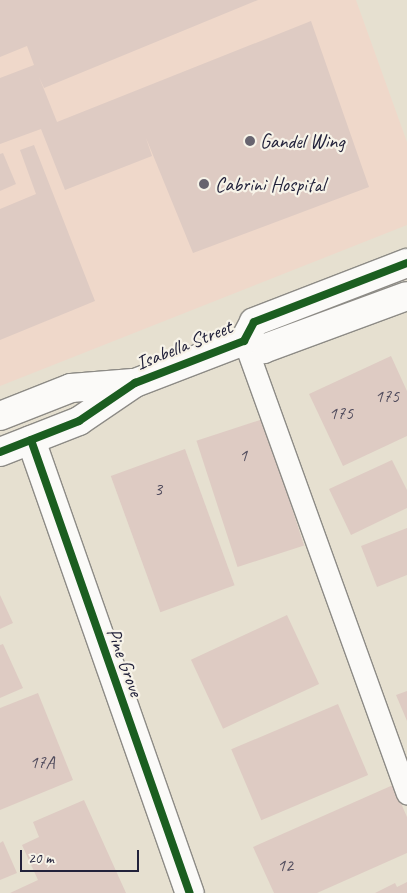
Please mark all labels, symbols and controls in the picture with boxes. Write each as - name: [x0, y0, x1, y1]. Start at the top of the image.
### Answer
- place label: Gandel Wing: [260, 129, 345, 153]
- marker: Gandel Wing: [244, 135, 256, 147]
- place label: Cabrini Hospital: [215, 172, 325, 196]
- marker: Cabrini Hospital: [197, 177, 211, 191]
- street label: Isabella Street: [132, 315, 236, 375]
- house number: 175: [375, 385, 399, 407]
- house number: 175: [329, 402, 353, 424]
- house number: 1: [239, 444, 247, 466]
- house number: 3: [154, 478, 162, 500]
- street label: Pine Grove: [102, 625, 148, 699]
- house number: 17A: [29, 751, 55, 773]
- scale bar: [22, 840, 141, 872]
- text: 20 m: [28, 849, 54, 868]
- house number: 12: [277, 854, 293, 876]

